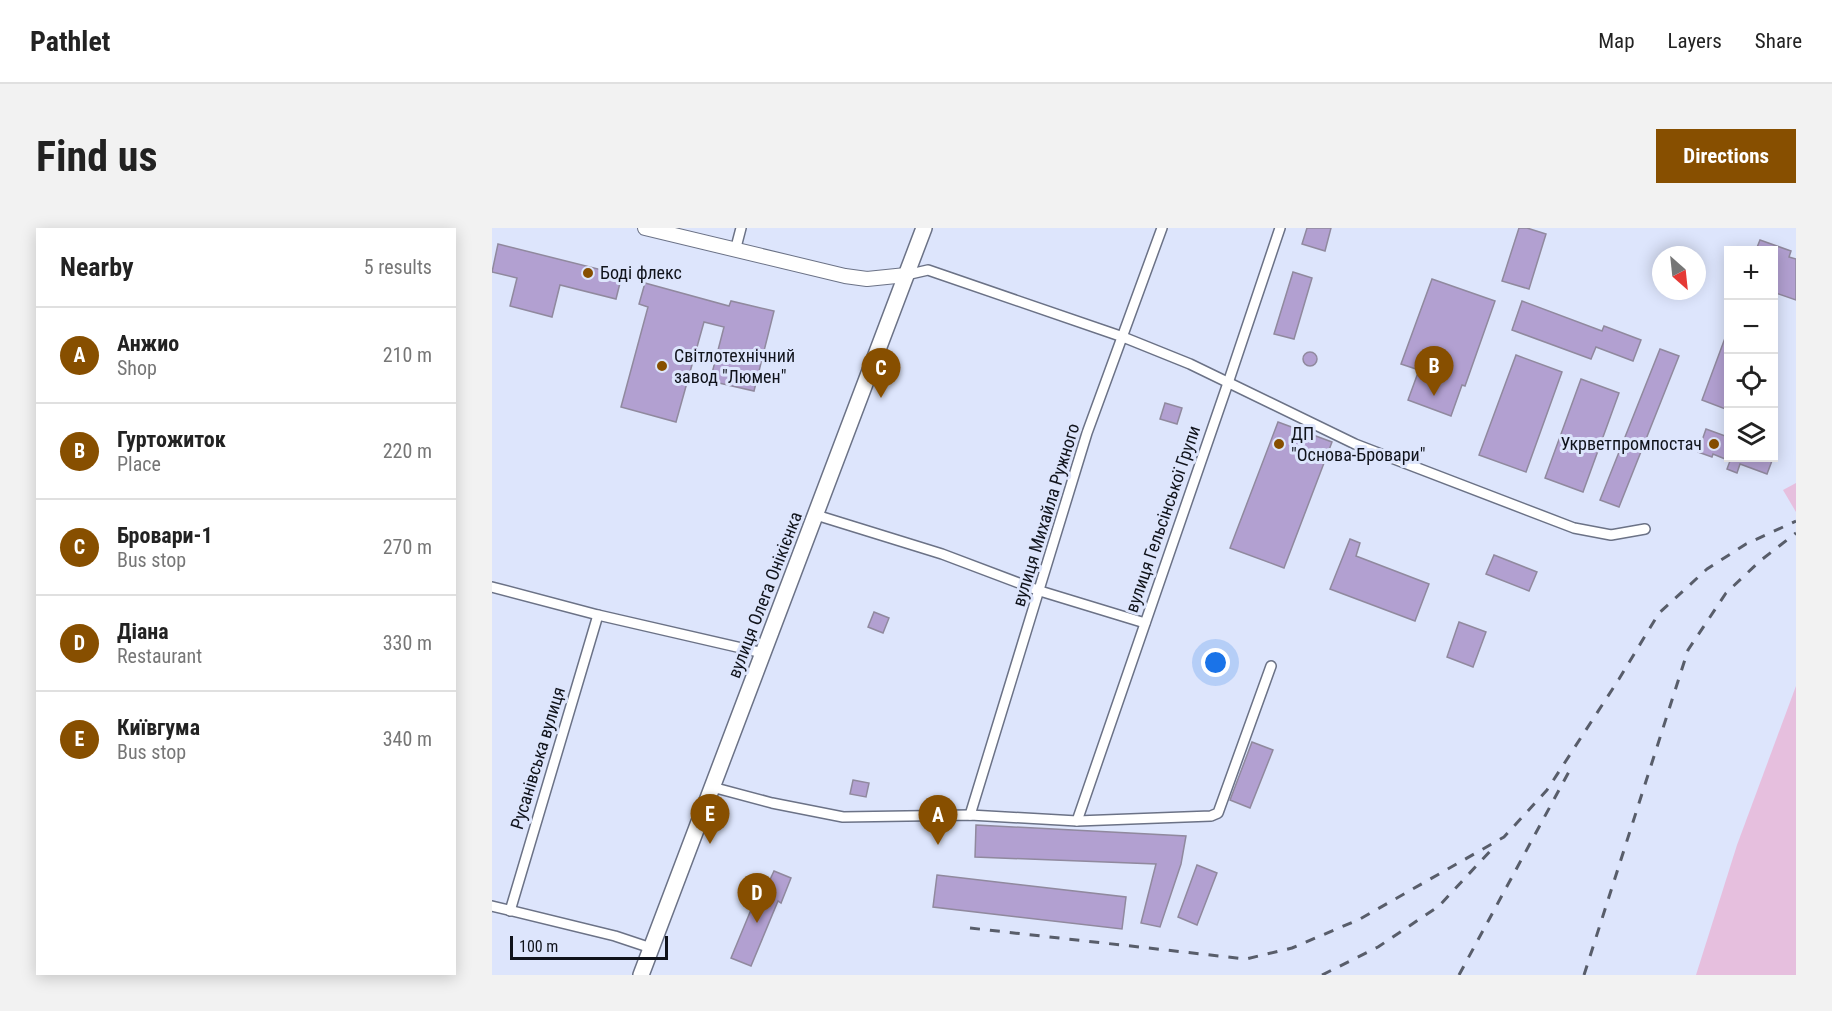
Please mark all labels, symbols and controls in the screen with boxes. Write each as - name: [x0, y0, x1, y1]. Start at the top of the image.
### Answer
- text: Pathlet: [30, 25, 110, 58]
- text: Map: [1598, 29, 1635, 53]
- text: Layers: [1668, 29, 1722, 53]
- text: Share: [1755, 29, 1802, 53]
- button: Directions: [1656, 129, 1796, 183]
- text: Find us: [36, 132, 157, 181]
- north arrow: [1652, 246, 1706, 300]
- map controls: [1724, 246, 1778, 462]
- button: +: [1724, 246, 1778, 300]
- text: Nearby: [60, 252, 134, 282]
- text: 5 results: [364, 255, 432, 279]
- place label: Боді флекс: [600, 262, 682, 283]
- marker: Боді флекс: [581, 266, 595, 280]
- button: −: [1724, 300, 1778, 354]
- text: Анжио: [117, 331, 179, 356]
- text: A: [74, 343, 85, 367]
- text: 210 m: [383, 343, 432, 367]
- place label: Світлотехнічний завод "Люмен": [674, 345, 795, 387]
- pin: B: [1414, 346, 1454, 396]
- pin: C: [862, 348, 900, 398]
- button: locate: [1724, 354, 1778, 408]
- text: Shop: [117, 356, 157, 380]
- marker: Світлотехнічний завод "Люмен": [655, 359, 669, 373]
- button: layers: [1724, 408, 1778, 462]
- street label: вулиця Михайла Ружного: [1008, 421, 1083, 609]
- street label: вулиця Гельсінської Групи: [1121, 423, 1204, 615]
- place label: ДП "Основа-Бровари": [1291, 423, 1426, 465]
- text: Гуртожиток: [117, 427, 226, 452]
- place label: Укрветпромпостач: [1560, 433, 1702, 454]
- marker: ДП "Основа-Бровари": [1272, 437, 1286, 451]
- marker: Укрветпромпостач: [1707, 437, 1721, 451]
- text: B: [74, 439, 85, 463]
- text: 220 m: [383, 439, 432, 463]
- text: Place: [117, 452, 161, 476]
- street label: вулиця Олега Онікієнка: [723, 509, 806, 681]
- text: Бровари-1: [117, 523, 213, 548]
- text: C: [74, 535, 85, 559]
- text: 270 m: [383, 535, 432, 559]
- text: Bus stop: [117, 548, 186, 572]
- text: Діана: [117, 619, 169, 644]
- text: D: [74, 631, 85, 655]
- text: 330 m: [383, 631, 432, 655]
- text: Restaurant: [117, 644, 202, 668]
- your location: [1201, 648, 1230, 677]
- street label: Русанівська вулиця: [506, 684, 569, 832]
- text: Київгума: [117, 715, 200, 740]
- text: E: [75, 727, 84, 751]
- text: 340 m: [383, 727, 432, 751]
- text: Bus stop: [117, 740, 186, 764]
- pin: E: [690, 794, 730, 844]
- pin: A: [918, 796, 958, 845]
- pin: D: [738, 874, 776, 923]
- scale bar: [510, 933, 668, 960]
- text: 100 m: [519, 937, 558, 956]

